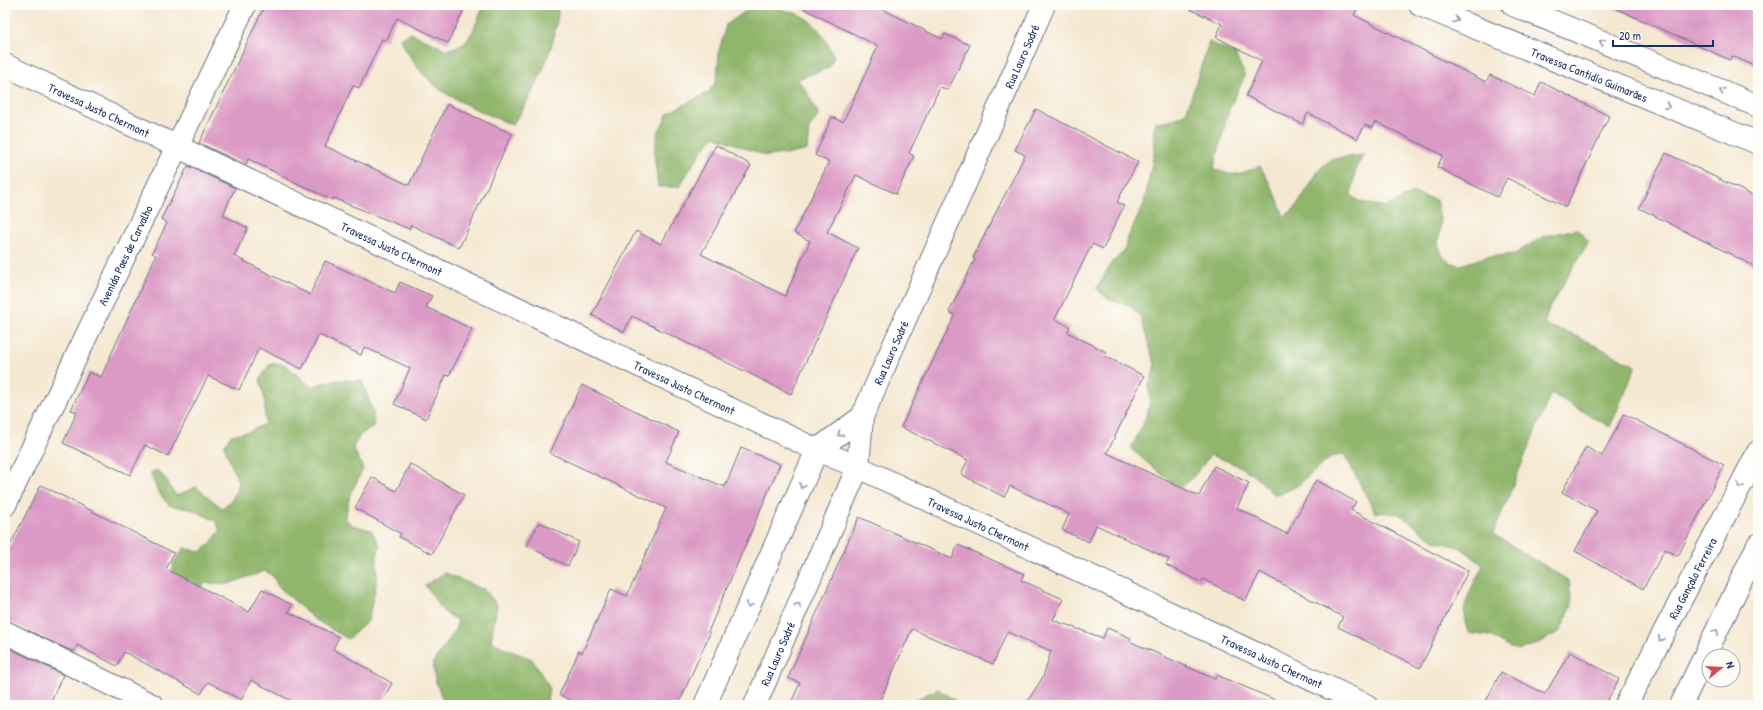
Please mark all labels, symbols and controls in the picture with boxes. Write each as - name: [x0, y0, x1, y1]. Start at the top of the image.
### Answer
- one-way arrow: [1452, 15, 1459, 23]
- street label: Rua Lauro Sodré: [1000, 21, 1043, 91]
- scale bar: [1613, 22, 1713, 48]
- text: 20 m: [1619, 27, 1641, 44]
- one-way arrow: [1598, 38, 1605, 46]
- street label: Travessa Cantidío Guimarães: [1528, 43, 1651, 106]
- street label: Travessa Justo Chermont: [45, 78, 153, 141]
- one-way arrow: [1718, 88, 1725, 96]
- one-way arrow: [1663, 101, 1670, 109]
- street label: Avenida Paes de Carvalho: [94, 202, 156, 308]
- street label: Travessa Justo Chermont: [338, 217, 446, 280]
- street label: Rua Lauro Sodré: [869, 318, 912, 387]
- street label: Travessa Justo Chermont: [631, 356, 739, 419]
- one-way arrow: [837, 429, 844, 436]
- one-way arrow: [799, 482, 807, 489]
- one-way arrow: [1737, 482, 1745, 490]
- street label: Travessa Justo Chermont: [925, 492, 1033, 555]
- street label: Rua Gonçalo Ferreira: [1664, 534, 1720, 622]
- one-way arrow: [746, 601, 754, 608]
- one-way arrow: [794, 602, 802, 609]
- street label: Rua Lauro Sodré: [756, 619, 799, 688]
- one-way arrow: [1711, 629, 1719, 636]
- street label: Travessa Justo Chermont: [1218, 630, 1326, 692]
- one-way arrow: [1658, 635, 1665, 642]
- north arrow: [1701, 648, 1741, 688]
- text: N: [1723, 660, 1738, 670]

